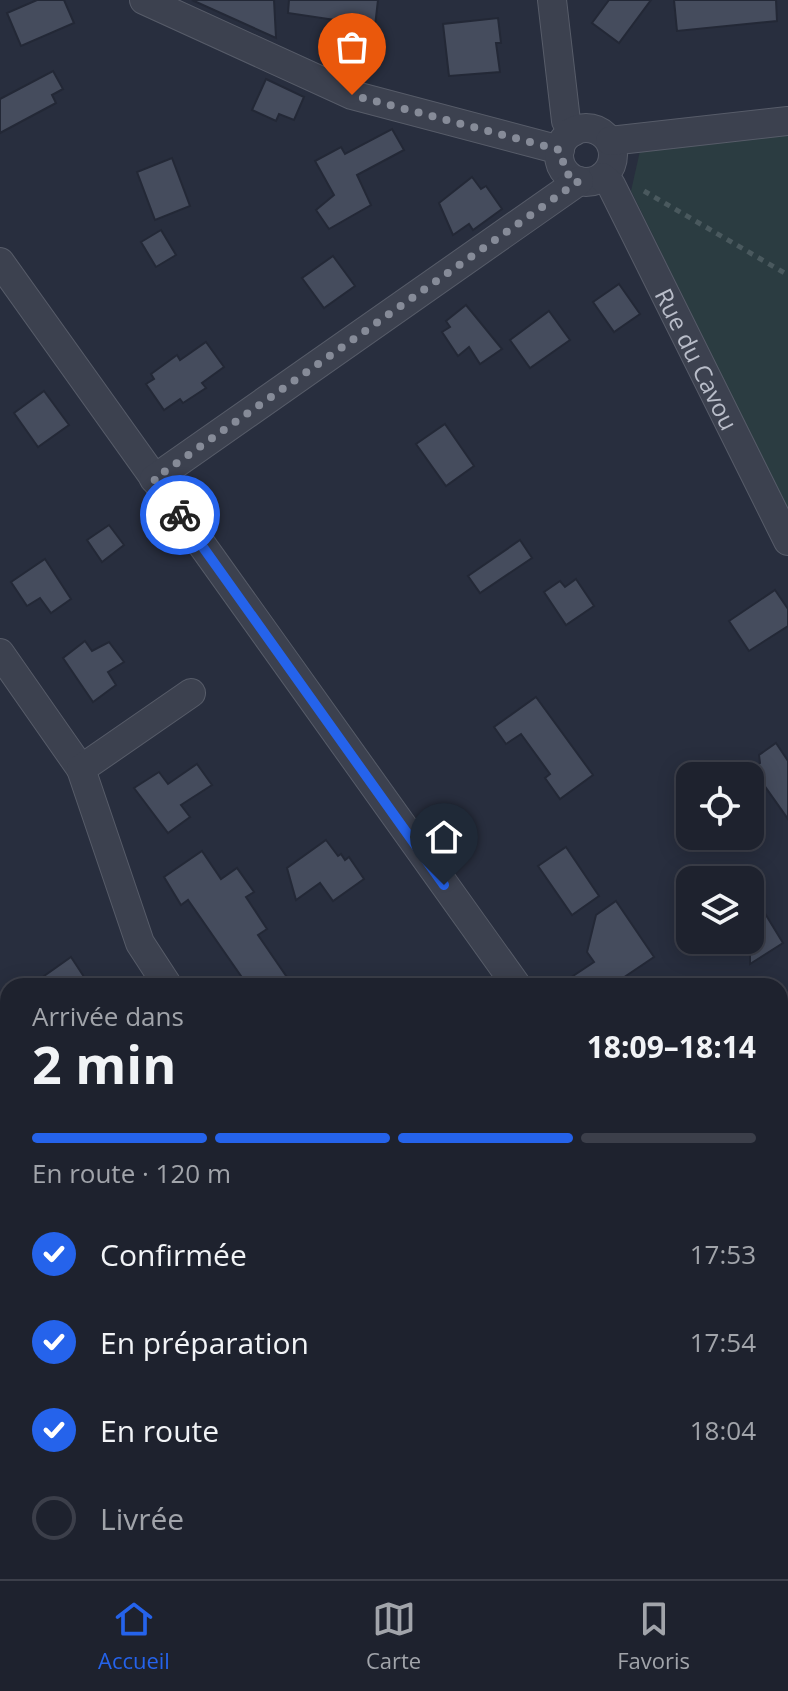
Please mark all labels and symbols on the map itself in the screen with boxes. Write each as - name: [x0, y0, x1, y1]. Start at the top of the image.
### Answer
- pin: [318, 13, 386, 95]
- street label: Rue du Cavou: [648, 282, 747, 435]
- courier: [140, 475, 220, 555]
- pin: [410, 803, 478, 885]

